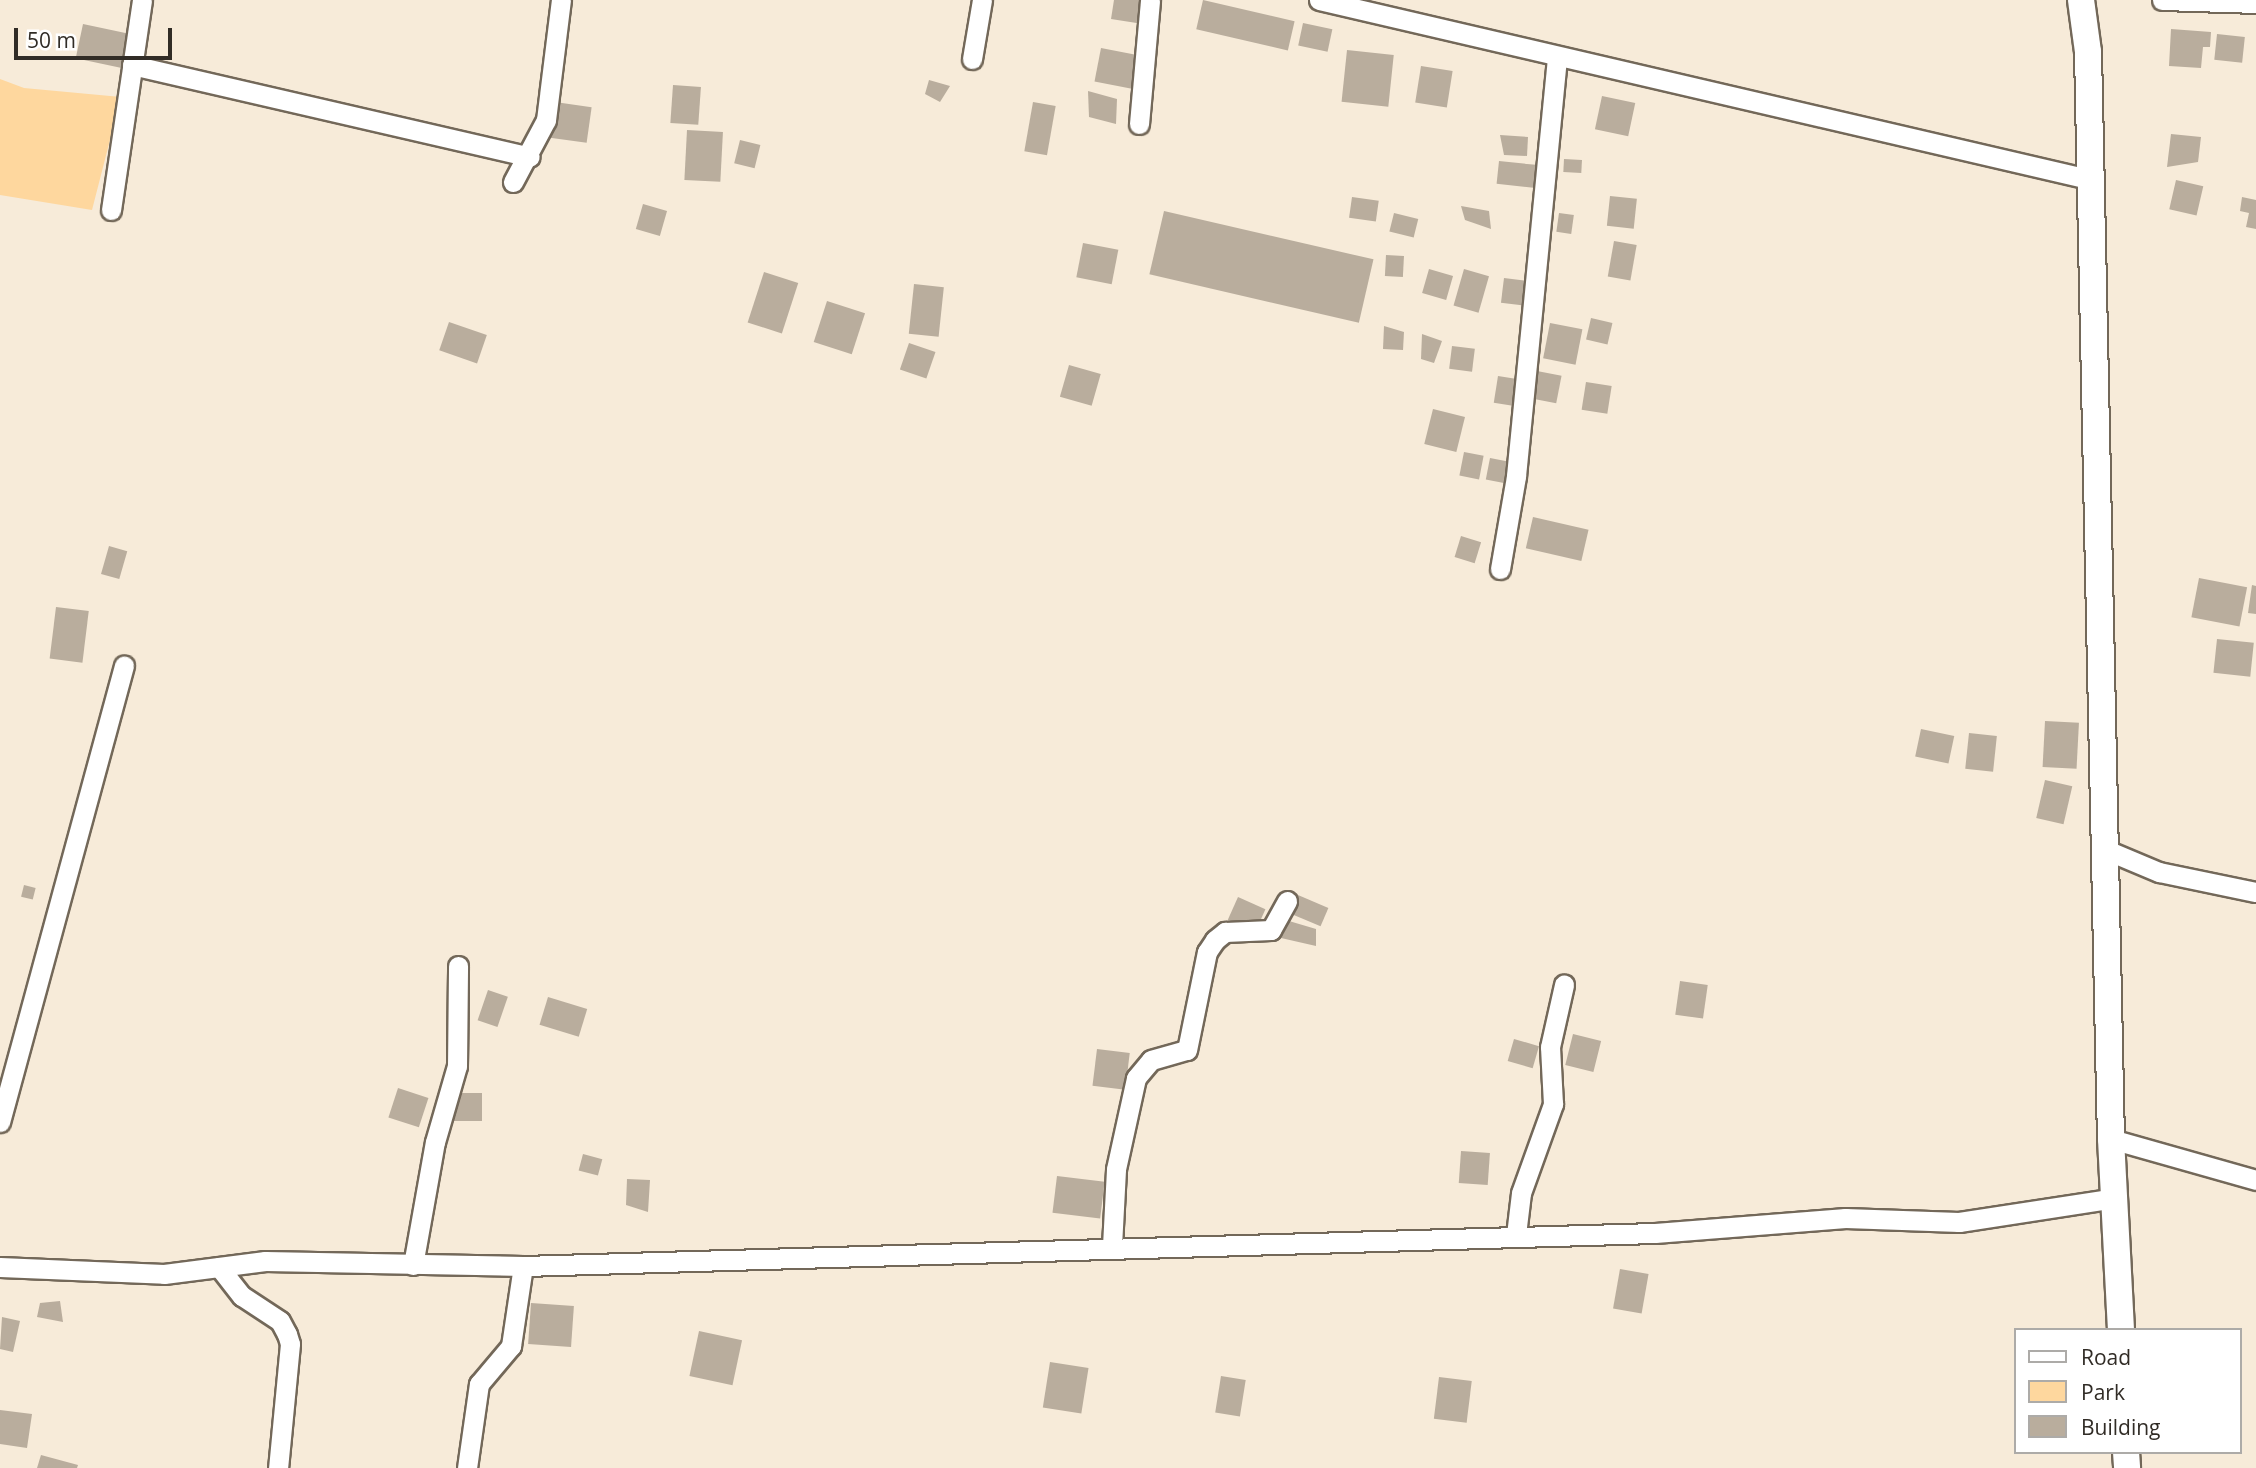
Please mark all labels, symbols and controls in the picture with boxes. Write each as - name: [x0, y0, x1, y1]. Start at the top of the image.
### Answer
- scale bar: [18, 14, 175, 58]
- text: 50 m: [27, 26, 76, 54]
- legend: [2014, 1328, 2242, 1454]
- text: Road: [2081, 1343, 2131, 1371]
- text: Park: [2081, 1378, 2125, 1406]
- text: Building: [2081, 1413, 2160, 1441]

